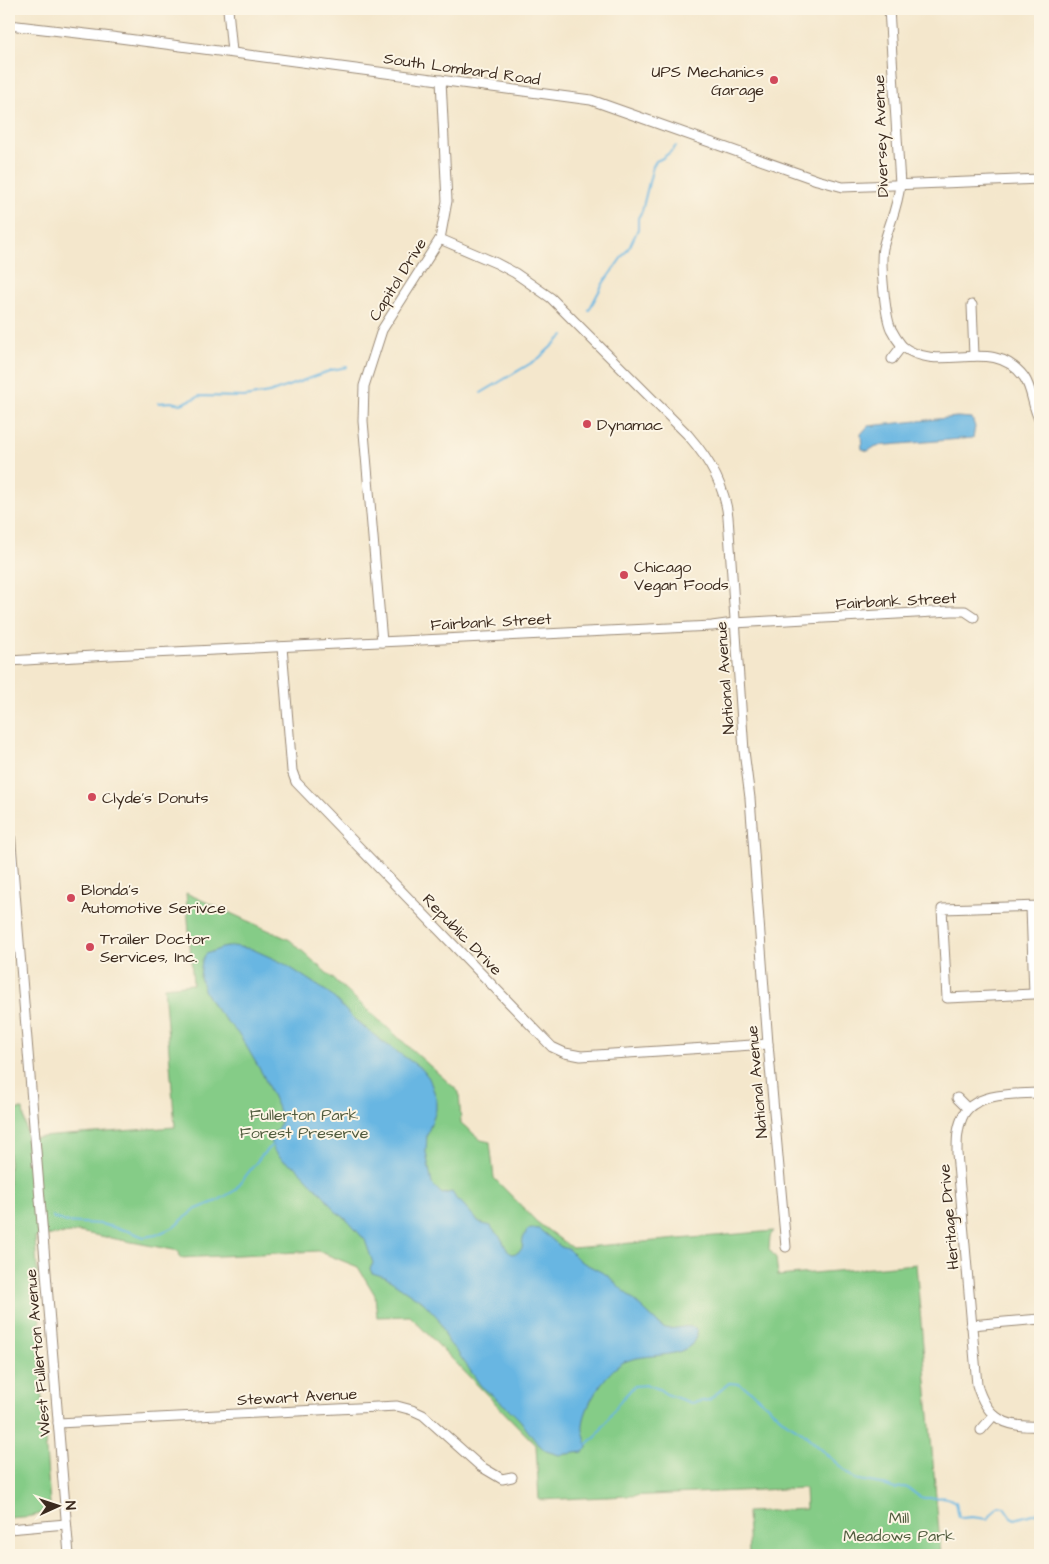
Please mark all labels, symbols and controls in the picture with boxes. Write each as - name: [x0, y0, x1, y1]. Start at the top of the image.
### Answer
- street label: South Lombard Road: [382, 47, 542, 91]
- place label: UPS Mechanics Garage: [651, 61, 764, 102]
- marker: UPS Mechanics Garage: [768, 74, 780, 86]
- street label: Diversey Avenue: [868, 74, 895, 198]
- street label: Capitol Drive: [364, 234, 432, 325]
- place label: Dynamac: [597, 414, 663, 437]
- marker: Dynamac: [581, 418, 593, 430]
- place label: Chicago Vegan Foods: [634, 556, 729, 597]
- marker: Chicago Vegan Foods: [618, 569, 630, 581]
- street label: Fairbank Street: [835, 587, 958, 615]
- street label: Fairbank Street: [430, 608, 553, 636]
- street label: National Avenue: [710, 620, 740, 735]
- place label: Clyde's Donuts: [102, 787, 209, 810]
- marker: Clyde's Donuts: [86, 791, 98, 803]
- place label: Blonda's Automotive Serivce: [81, 879, 226, 919]
- street label: Republic Drive: [418, 889, 507, 981]
- marker: Blonda's Automotive Serivce: [65, 892, 77, 904]
- place label: Trailer Doctor Services, Inc.: [100, 928, 210, 968]
- marker: Trailer Doctor Services, Inc.: [84, 941, 96, 953]
- street label: National Avenue: [741, 1024, 773, 1139]
- park label: Fullerton Park Forest Preserve: [240, 1104, 369, 1144]
- street label: Heritage Drive: [933, 1163, 966, 1271]
- street label: West Fullerton Avenue: [20, 1268, 56, 1438]
- street label: Stewart Avenue: [236, 1383, 358, 1411]
- north arrow: [32, 1482, 82, 1532]
- text: N: [60, 1500, 80, 1510]
- park label: Mill Meadows Park: [843, 1507, 955, 1547]

